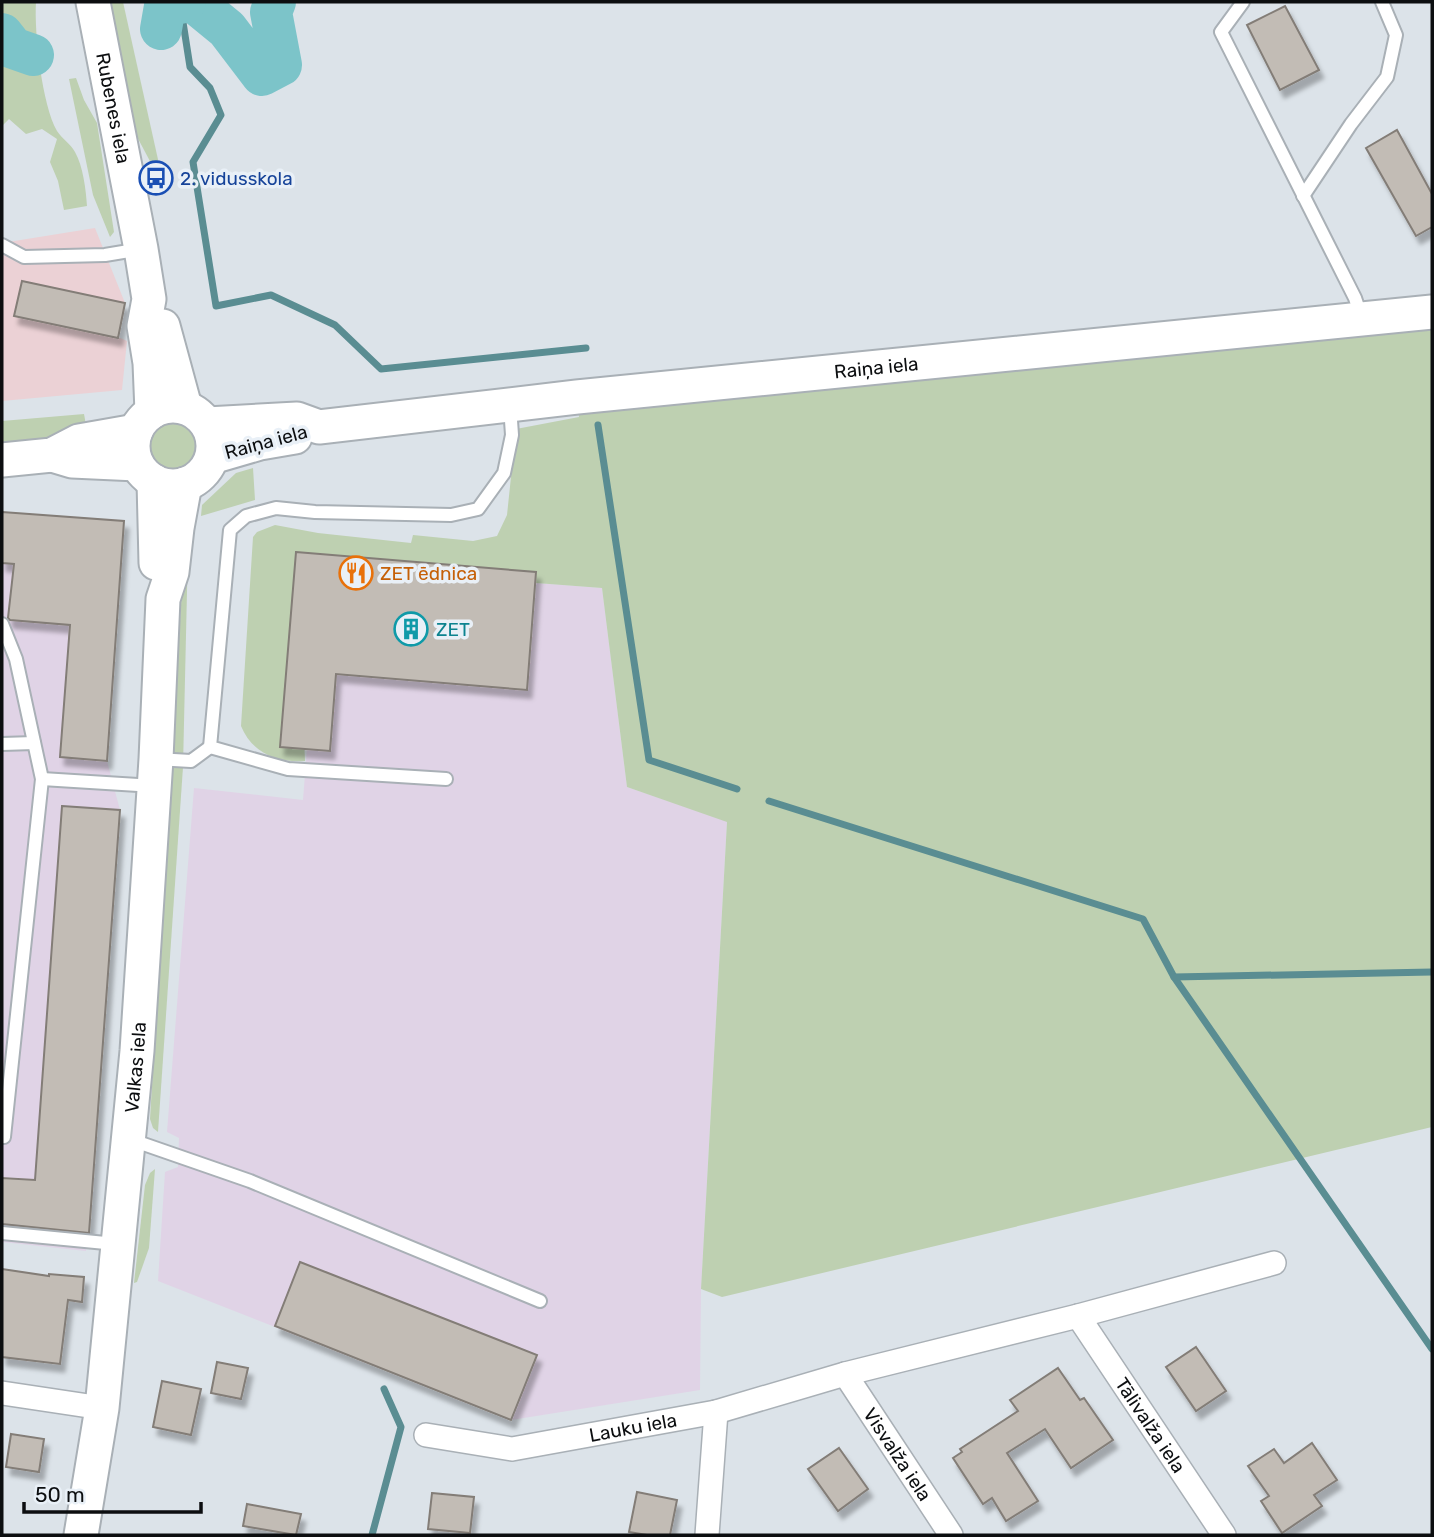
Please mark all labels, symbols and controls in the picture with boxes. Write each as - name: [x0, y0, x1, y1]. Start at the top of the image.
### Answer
- street label: Rubenes iela: [92, 50, 136, 166]
- bus stop icon: 2. vidusskola: [137, 159, 175, 197]
- place label: 2. vidusskola: [180, 167, 293, 190]
- street label: Raiņa iela: [833, 352, 919, 383]
- street label: Raiņa iela: [222, 420, 310, 464]
- restaurant icon: ZET ēdnica: [337, 554, 375, 592]
- place label: ZET ēdnica: [380, 562, 477, 585]
- building icon: ZET: [392, 610, 430, 648]
- place label: ZET: [436, 618, 470, 641]
- street label: Valkas iela: [119, 1021, 150, 1114]
- street label: Tālivalža iela: [1111, 1373, 1191, 1477]
- street label: Visvalža iela: [859, 1403, 937, 1505]
- street label: Lauku iela: [587, 1408, 679, 1446]
- scale bar: [24, 1470, 201, 1514]
- text: 50 m: [35, 1482, 85, 1507]

